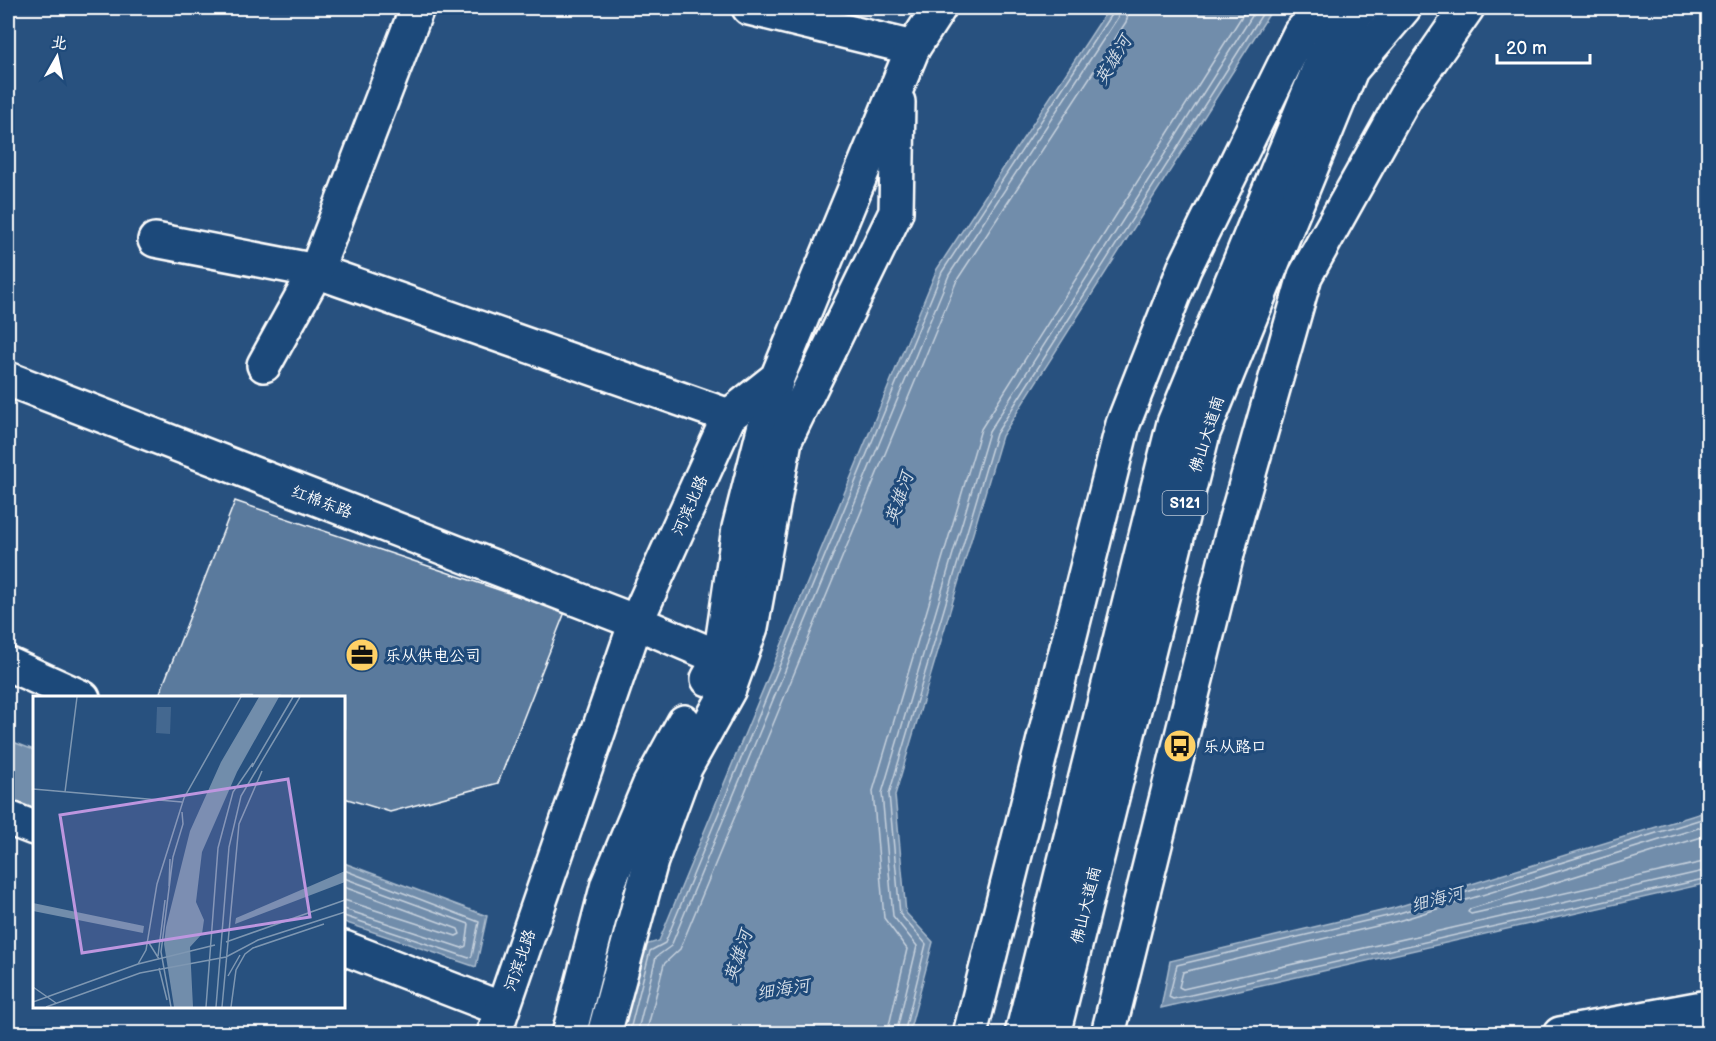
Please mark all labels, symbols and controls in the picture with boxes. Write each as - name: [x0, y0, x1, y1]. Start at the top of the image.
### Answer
- north arrow: [27, 27, 87, 87]
- scale bar: [1497, 27, 1590, 65]
- water label: 英雄河: [1091, 29, 1138, 89]
- text: 北: [50, 33, 69, 54]
- text: 20 m: [1506, 38, 1547, 59]
- street label: 佛山大道南: [1186, 393, 1229, 475]
- water label: 英雄河: [881, 466, 919, 527]
- street label: 河滨北路: [669, 473, 712, 539]
- street label: 红棉东路: [288, 482, 355, 523]
- road number: S121: [1162, 491, 1208, 515]
- office icon: 乐从供电公司: [344, 637, 380, 673]
- place label: 乐从供电公司: [385, 647, 481, 666]
- inset map: [33, 696, 345, 1008]
- bus stop icon: 乐从路口: [1162, 728, 1198, 764]
- place label: 乐从路口: [1203, 738, 1267, 757]
- street label: 佛山大道南: [1068, 864, 1105, 946]
- water label: 细海河: [1408, 882, 1469, 917]
- water label: 英雄河: [720, 924, 758, 985]
- street label: 河滨北路: [501, 927, 540, 994]
- water label: 细海河: [755, 974, 814, 1004]

